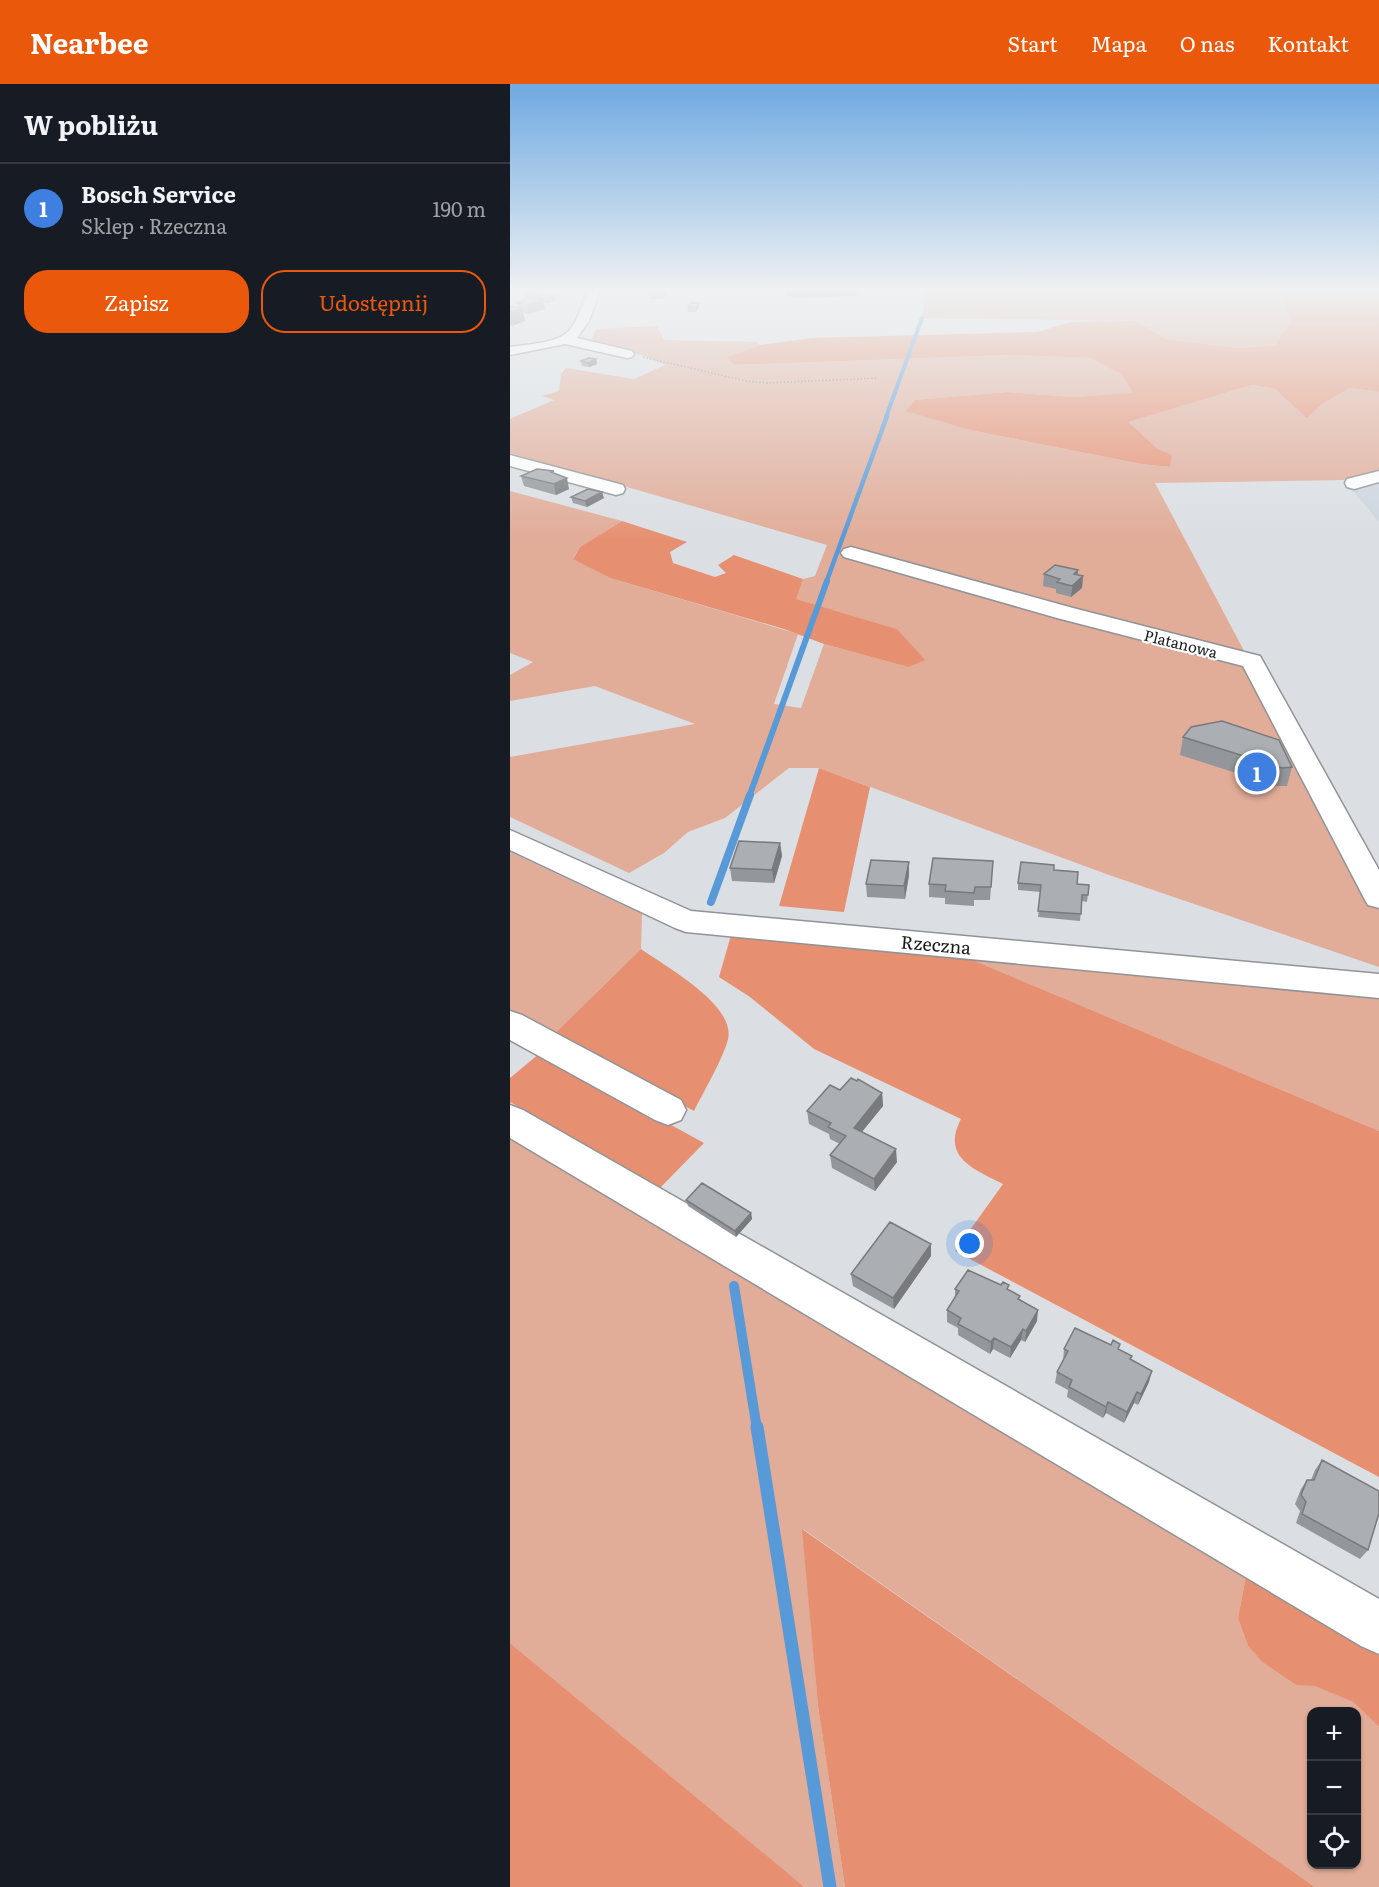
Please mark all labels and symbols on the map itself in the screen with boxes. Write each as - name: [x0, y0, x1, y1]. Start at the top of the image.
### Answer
- street label: Platanowa: [1142, 623, 1221, 663]
- pin: 1: [1238, 750, 1276, 794]
- street label: Rzeczna: [900, 927, 973, 961]
- your location: [955, 1229, 984, 1258]

